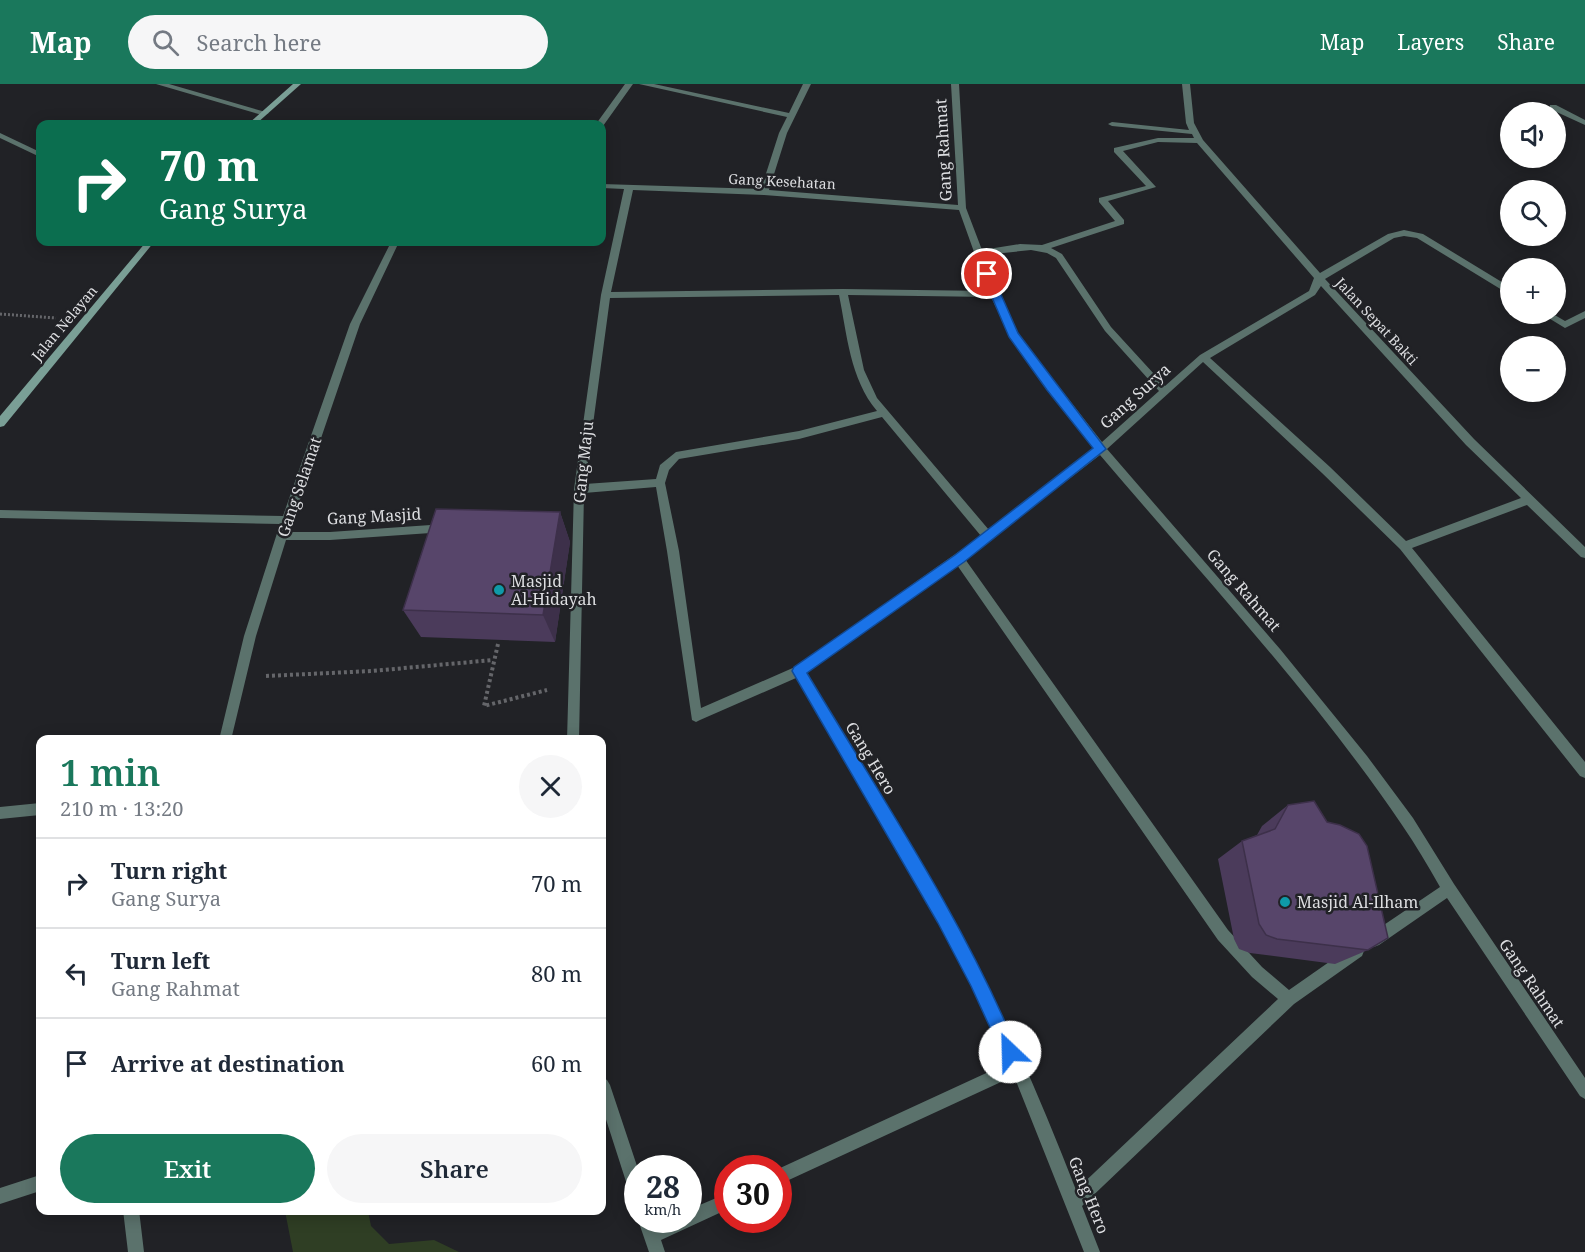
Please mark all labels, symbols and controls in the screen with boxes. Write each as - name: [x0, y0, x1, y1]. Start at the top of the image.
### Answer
- search box: [128, 15, 548, 69]
- text: Map: [30, 23, 92, 61]
- icon: search: [149, 26, 182, 59]
- text: Search here: [197, 27, 321, 57]
- text: Map: [1320, 28, 1364, 56]
- text: Layers: [1397, 28, 1464, 56]
- text: Share: [1497, 28, 1555, 56]
- street label: Gang Rahmat: [929, 98, 957, 202]
- map controls: [1500, 102, 1566, 402]
- button: sound: [1500, 102, 1566, 168]
- text: 70 m: [159, 136, 259, 193]
- icon: right: [60, 144, 138, 222]
- street label: Gang Kesehatan: [728, 169, 836, 193]
- button: search: [1500, 180, 1566, 246]
- text: Gang Surya: [159, 190, 307, 227]
- pin: [961, 248, 1012, 299]
- icon: arrive: [970, 257, 1003, 290]
- button: +: [1500, 258, 1566, 324]
- street label: Jalan Sepat Bakti: [1331, 273, 1423, 369]
- street label: Jalan Nelayan: [26, 281, 101, 365]
- button: −: [1500, 336, 1566, 402]
- street label: Gang Surya: [1095, 358, 1175, 434]
- street label: Gang Maju: [568, 420, 598, 504]
- street label: Gang Selamat: [272, 434, 327, 540]
- street label: Gang Masjid: [326, 503, 422, 529]
- street label: Gang Rahmat: [1202, 544, 1286, 636]
- place label: Masjid Al-Hidayah: [511, 570, 597, 610]
- marker: Masjid Al-Hidayah: [492, 583, 506, 597]
- street label: Gang Hero: [841, 717, 901, 799]
- text: 1 min: [60, 748, 161, 797]
- button: close: [519, 755, 582, 818]
- text: 210 m · 13:20: [60, 795, 183, 822]
- text: Turn right: [111, 855, 227, 885]
- icon: right: [60, 867, 93, 900]
- text: 70 m: [531, 868, 582, 898]
- text: Gang Surya: [111, 885, 221, 912]
- place label: Masjid Al-Ilham: [1297, 891, 1418, 913]
- marker: Masjid Al-Ilham: [1278, 895, 1292, 909]
- street label: Gang Rahmat: [1494, 934, 1570, 1032]
- text: Turn left: [111, 945, 210, 975]
- icon: left: [60, 957, 93, 990]
- text: 80 m: [531, 958, 582, 988]
- text: Gang Rahmat: [111, 975, 240, 1002]
- position arrow: [978, 1020, 1042, 1084]
- icon: arrive: [60, 1047, 93, 1080]
- text: Arrive at destination: [111, 1048, 345, 1078]
- text: 60 m: [531, 1048, 582, 1078]
- button: Exit: [60, 1134, 315, 1203]
- button: Share: [327, 1134, 582, 1203]
- street label: Gang Hero: [1064, 1153, 1114, 1237]
- speed limit sign: 30: [714, 1155, 792, 1233]
- text: 28: [646, 1166, 680, 1207]
- text: km/h: [645, 1199, 681, 1219]

